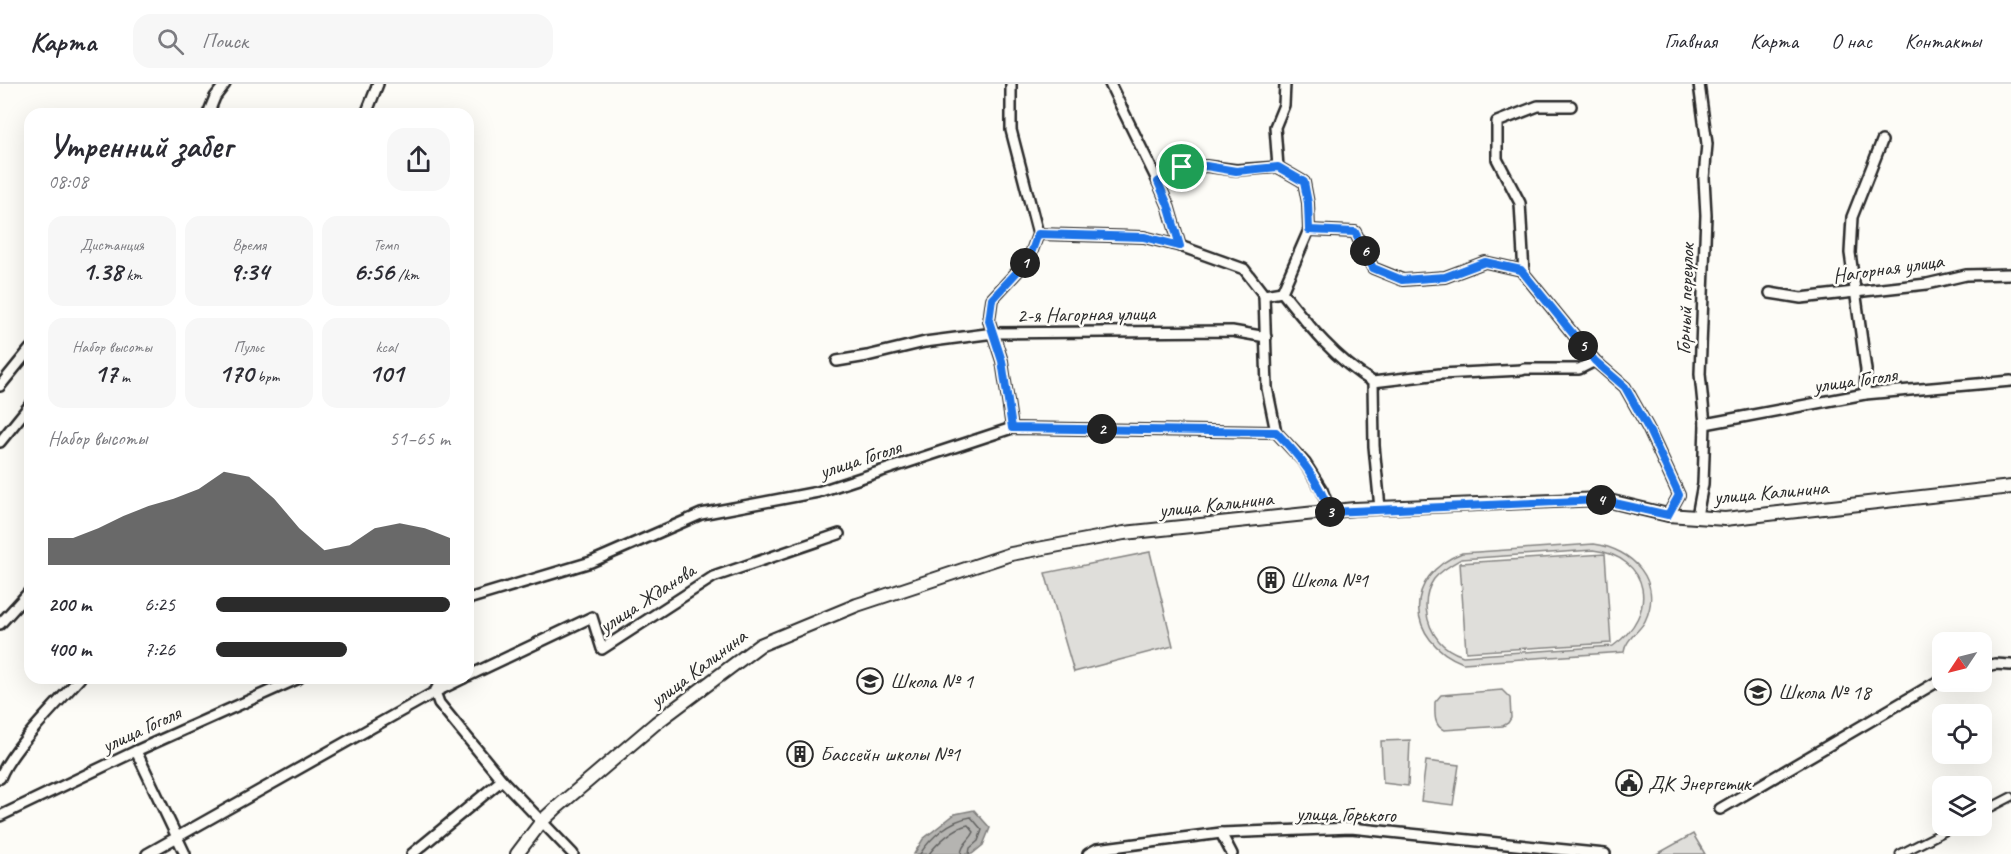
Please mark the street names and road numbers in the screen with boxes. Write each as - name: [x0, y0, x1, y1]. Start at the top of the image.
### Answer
- street label: Горный переулок: [1670, 241, 1700, 355]
- street label: Нагорная улица: [1831, 247, 1947, 289]
- street label: 2-я Нагорная улица: [1016, 300, 1157, 328]
- street label: улица Гоголя: [1810, 361, 1900, 399]
- street label: улица Гоголя: [814, 433, 906, 485]
- street label: улица Калинина: [1711, 474, 1831, 510]
- street label: улица Калинина: [1156, 485, 1276, 523]
- street label: улица Жданова: [592, 556, 702, 640]
- street label: улица Калинина: [643, 622, 753, 714]
- street label: улица Гоголя: [96, 699, 186, 759]
- street label: улица Горького: [1294, 800, 1398, 828]

